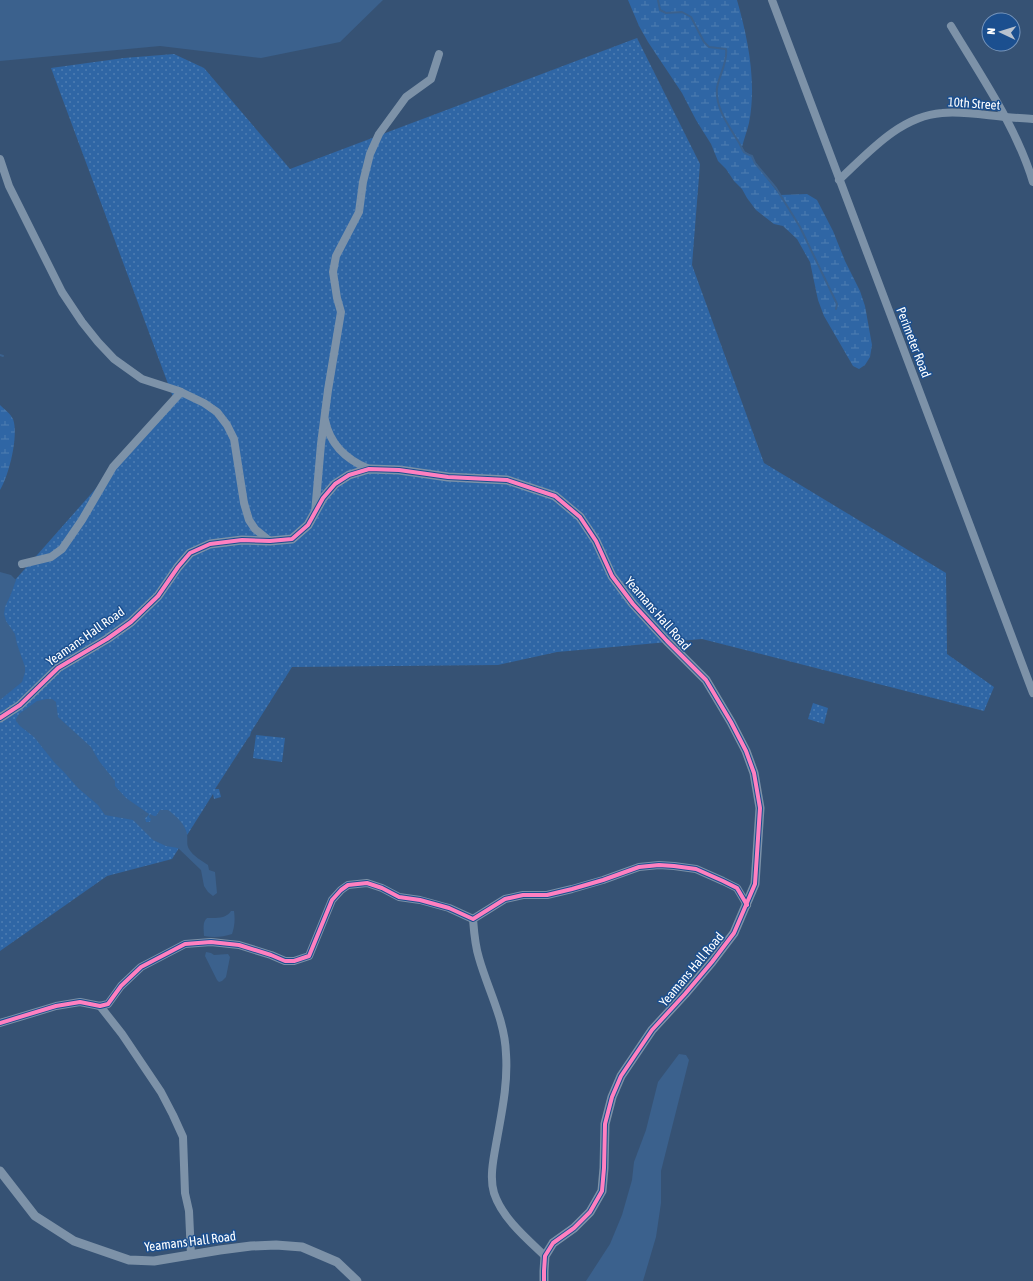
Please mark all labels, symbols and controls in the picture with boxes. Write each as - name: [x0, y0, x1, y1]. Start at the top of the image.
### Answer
- north arrow: [981, 12, 1021, 52]
- text: N: [985, 28, 997, 35]
- street label: 10th Street: [947, 94, 1001, 113]
- street label: Perimeter Road: [893, 305, 934, 379]
- street label: Yeamans Hall Road: [622, 574, 694, 653]
- street label: Yeamans Hall Road: [43, 604, 127, 669]
- street label: Yeamans Hall Road: [656, 929, 727, 1009]
- street label: Yeamans Hall Road: [143, 1228, 237, 1255]

